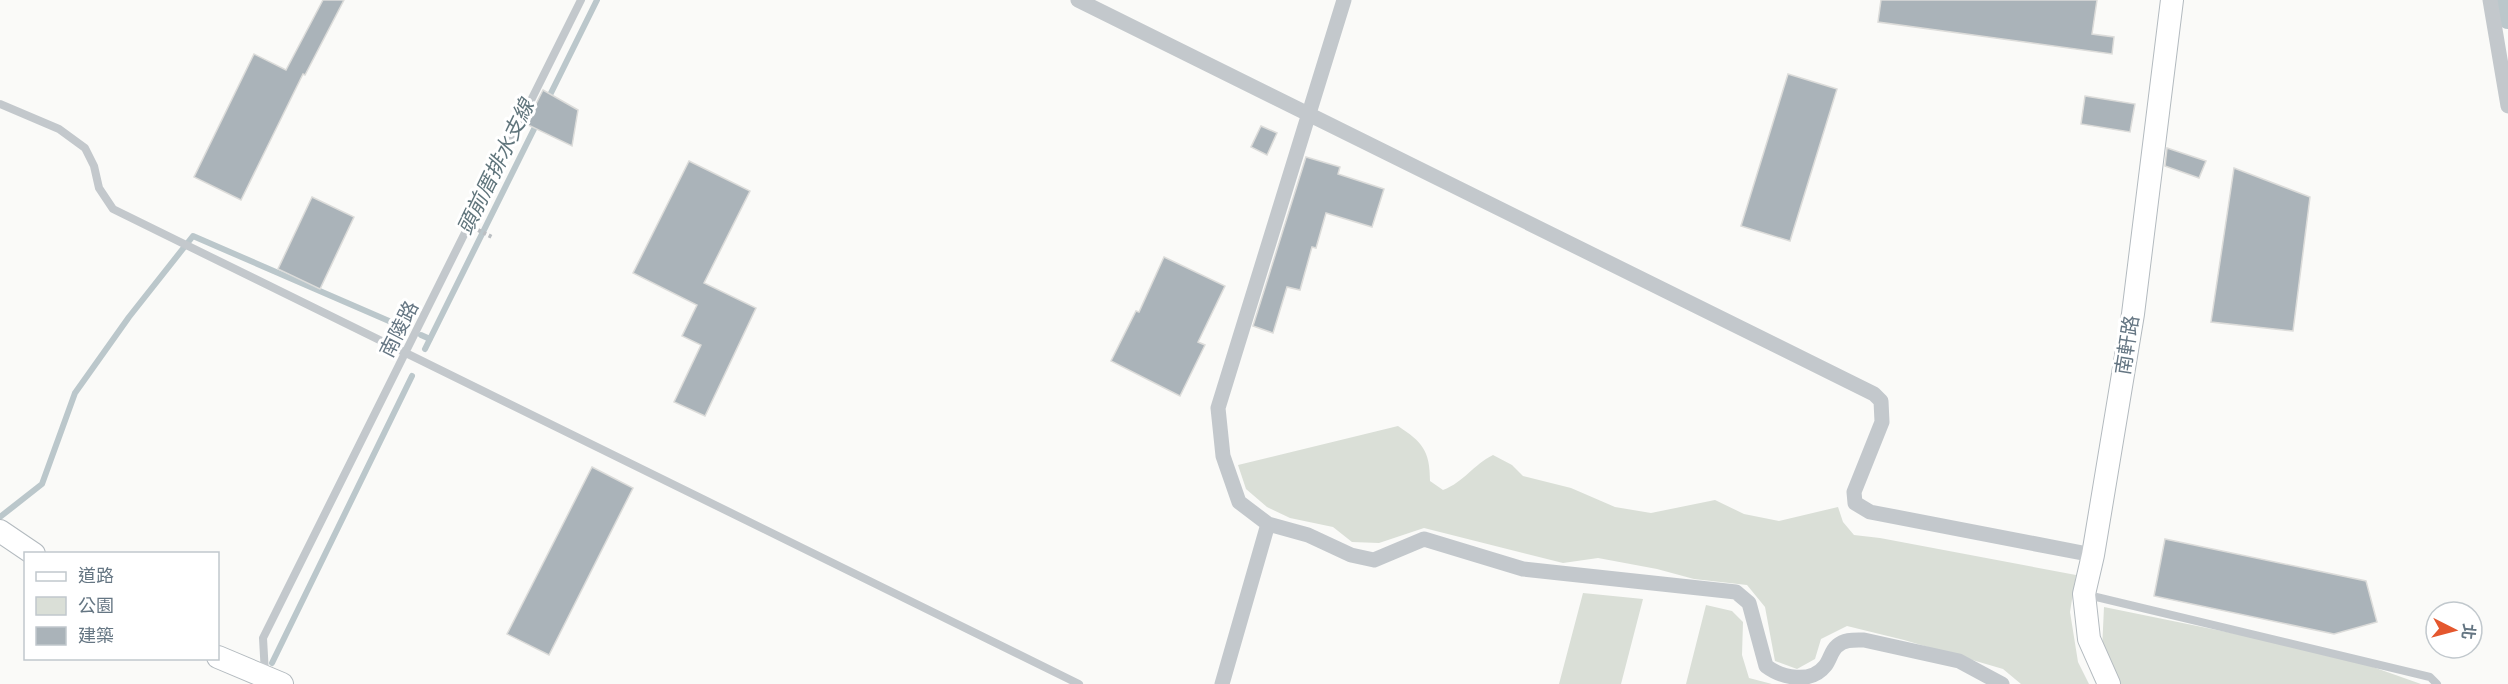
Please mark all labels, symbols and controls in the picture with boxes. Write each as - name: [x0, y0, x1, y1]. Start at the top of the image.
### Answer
- water label: 頭前厝排水支線: [451, 93, 539, 238]
- street label: 南陵路: [374, 296, 422, 361]
- street label: 南軒路: [2109, 313, 2143, 376]
- legend: [24, 552, 219, 660]
- text: 道路: [78, 564, 114, 586]
- text: 公園: [78, 594, 114, 616]
- north arrow: [2424, 600, 2484, 660]
- text: 北: [2459, 623, 2480, 641]
- text: 建築: [78, 624, 114, 646]

